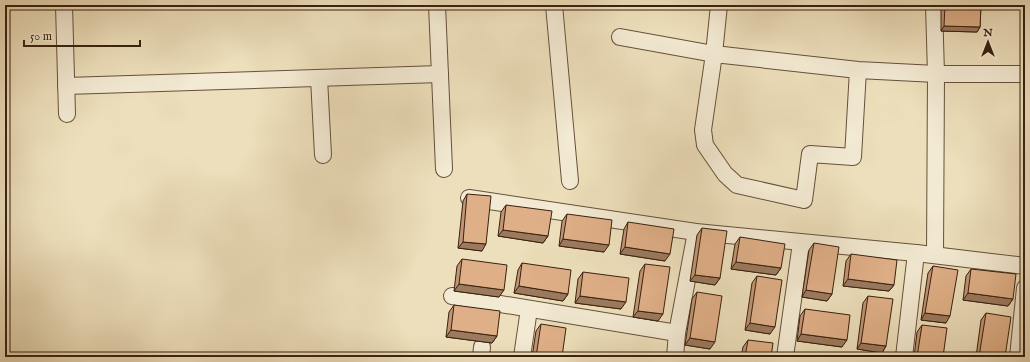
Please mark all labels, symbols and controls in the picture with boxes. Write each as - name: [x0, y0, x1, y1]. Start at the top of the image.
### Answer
- scale bar: [24, 22, 140, 48]
- north arrow: [968, 22, 1008, 62]
- text: N: [982, 26, 993, 40]
- text: 50 m: [30, 29, 52, 44]

